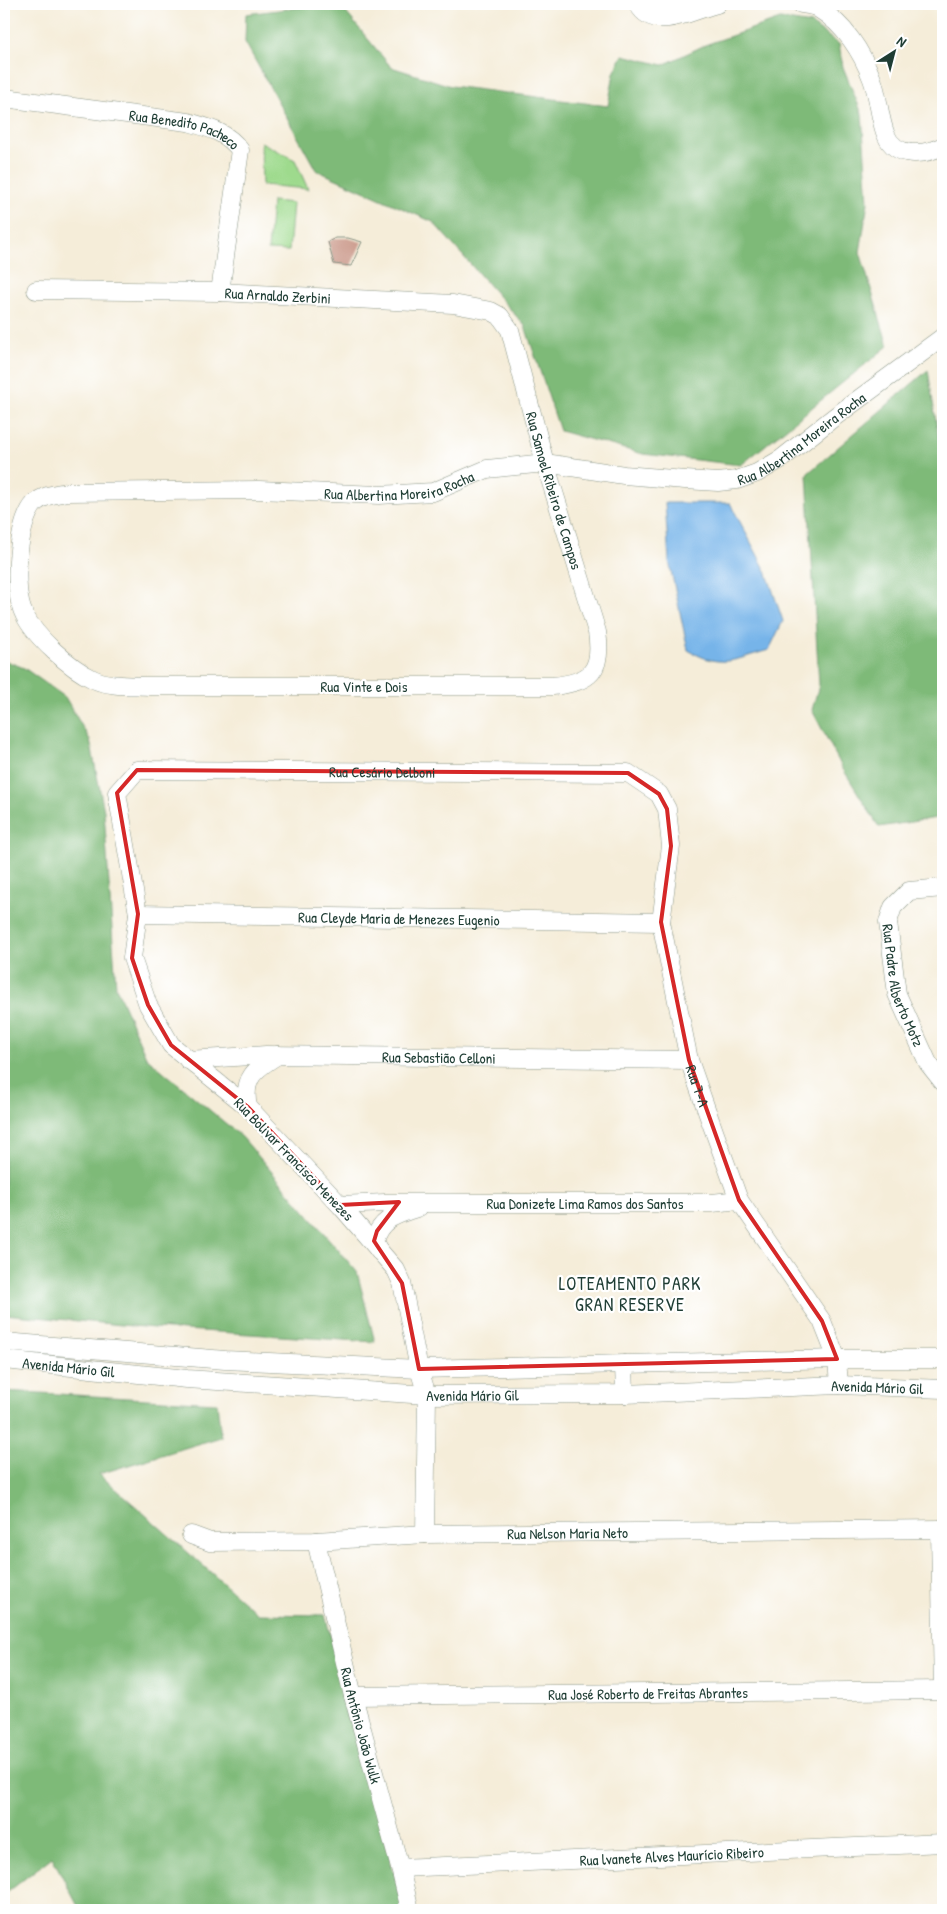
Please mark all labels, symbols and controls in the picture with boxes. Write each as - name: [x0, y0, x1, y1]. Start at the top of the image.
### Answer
- north arrow: [870, 28, 920, 78]
- text: N: [893, 31, 911, 51]
- street label: Rua Benedito Pacheco: [128, 104, 245, 154]
- street label: Rua Arnaldo Zerbini: [224, 282, 332, 308]
- street label: Rua Albertina Moreira Rocha: [734, 387, 870, 490]
- street label: Rua Samoel Ribeiro de Campos: [521, 409, 588, 572]
- street label: Rua Albertina Moreira Rocha: [324, 465, 477, 506]
- street label: Rua Vinte e Dois: [320, 676, 408, 697]
- street label: Rua Cesário Delboni: [329, 761, 435, 782]
- street label: Rua Cleyde Maria de Menezes Eugenio: [298, 906, 500, 930]
- street label: Rua Padre Alberto Motz: [878, 923, 930, 1050]
- street label: Rua Sebastião Celloni: [382, 1046, 496, 1068]
- street label: Rua 7-A: [681, 1062, 715, 1110]
- street label: Rua Bolivar Francisco Menezes: [229, 1093, 359, 1226]
- street label: Rua Donizete Lima Ramos dos Santos: [486, 1193, 684, 1214]
- district label: LOTEAMENTO PARK GRAN RESERVE: [559, 1271, 701, 1317]
- street label: Avenida Mário Gil: [21, 1351, 116, 1382]
- street label: Avenida Mário Gil: [830, 1374, 924, 1399]
- street label: Avenida Mário Gil: [426, 1384, 519, 1406]
- street label: Rua Nelson Maria Neto: [507, 1522, 628, 1544]
- street label: Rua Antônio João Wulk: [336, 1665, 387, 1786]
- street label: Rua José Roberto de Freitas Abrantes: [548, 1681, 748, 1705]
- street label: Rua lvanete Alves Maurício Ribeiro: [579, 1841, 764, 1870]

